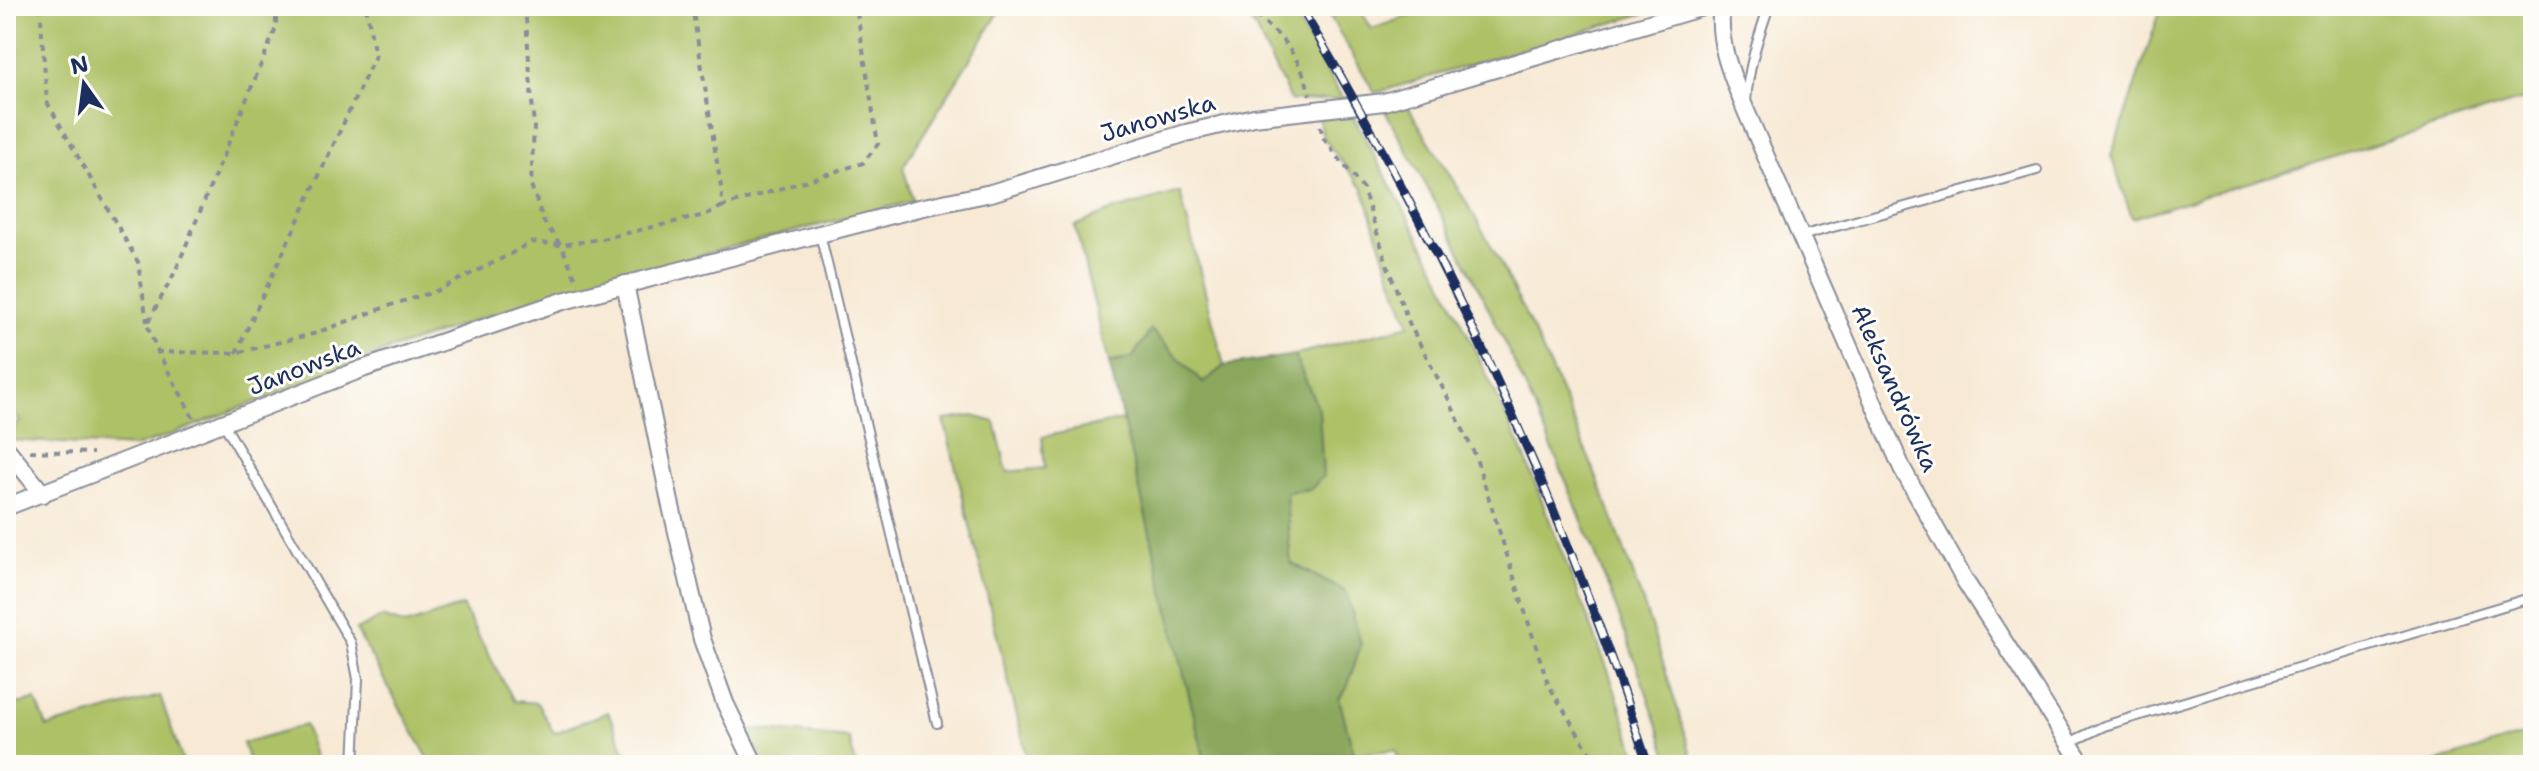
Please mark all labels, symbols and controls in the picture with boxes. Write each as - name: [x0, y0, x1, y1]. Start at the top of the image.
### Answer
- north arrow: [44, 44, 124, 124]
- text: N: [67, 49, 91, 81]
- street label: Janowska: [1097, 86, 1219, 150]
- street label: Aleksandrówka: [1844, 299, 1946, 477]
- street label: Janowska: [243, 331, 365, 403]

